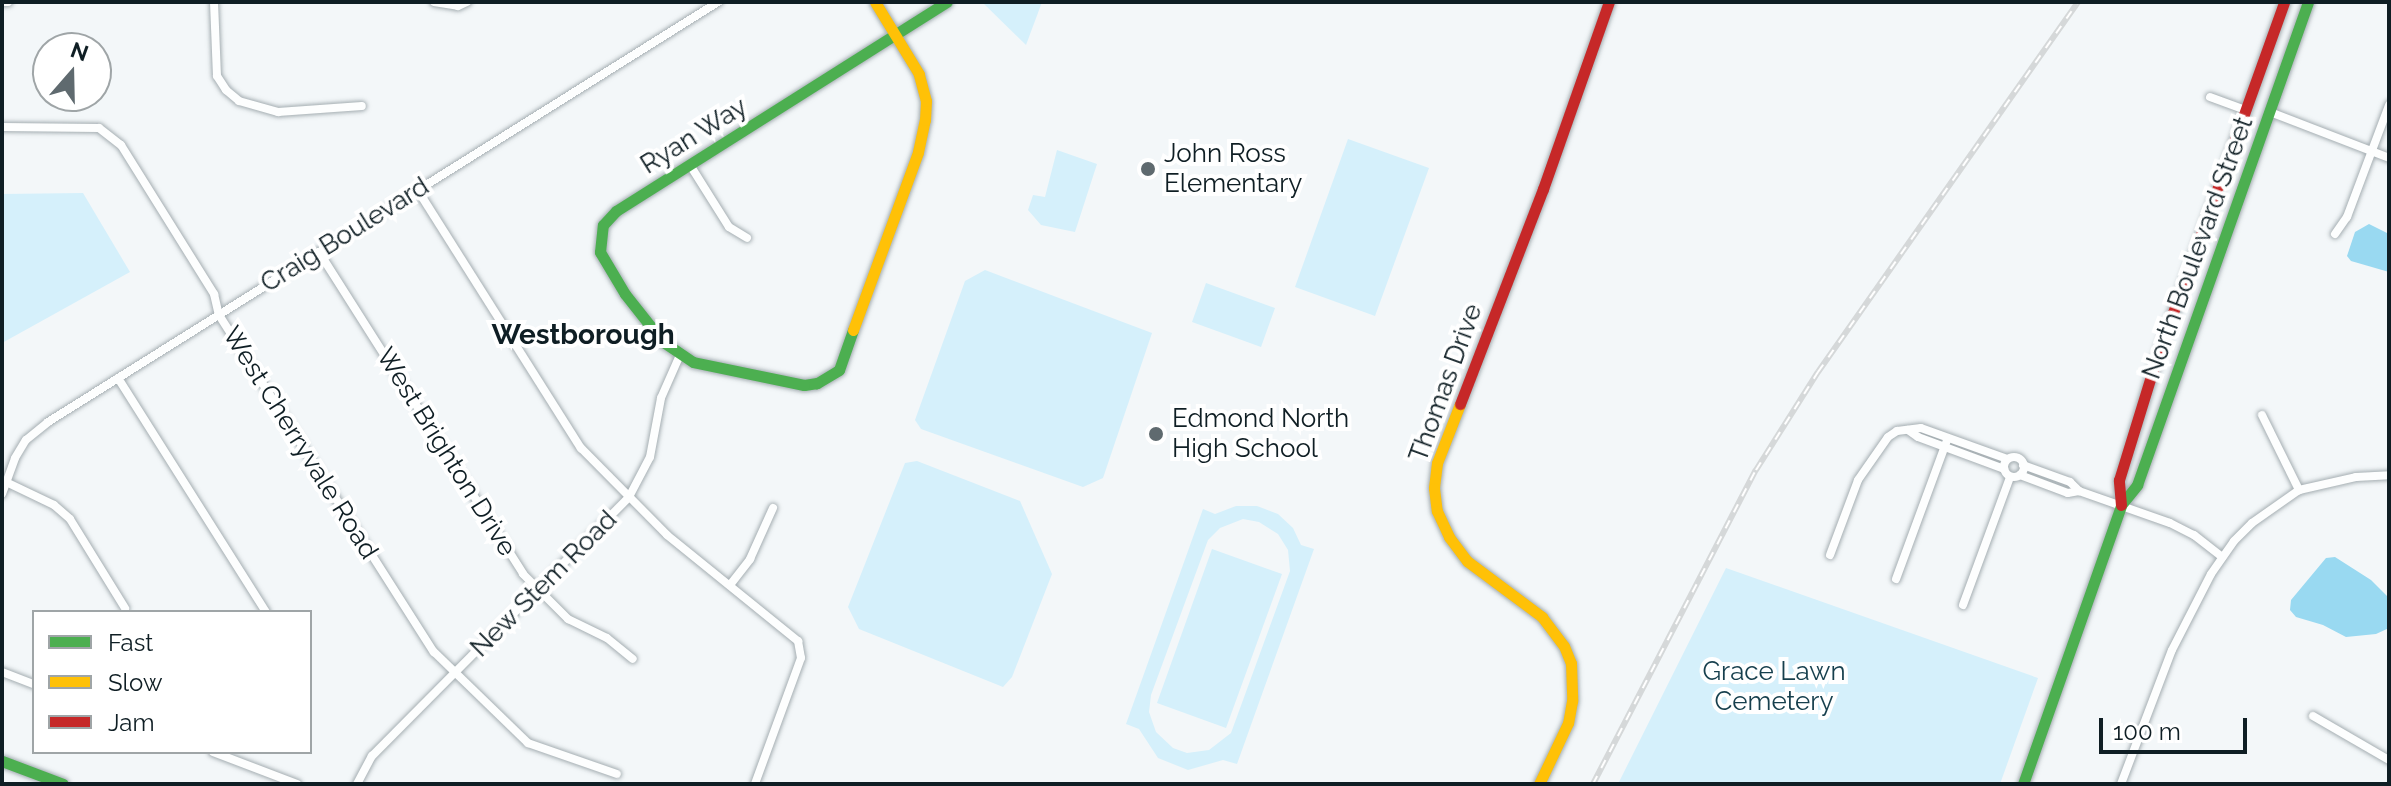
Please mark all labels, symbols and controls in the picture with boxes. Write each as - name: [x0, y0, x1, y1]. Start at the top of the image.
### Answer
- north arrow: [32, 32, 112, 112]
- text: N: [67, 36, 92, 66]
- street label: Ryan Way: [635, 91, 753, 181]
- street label: North Boulevard Street: [2136, 113, 2260, 383]
- place label: John Ross Elementary: [1164, 138, 1302, 200]
- marker: John Ross Elementary: [1139, 160, 1157, 178]
- street label: Craig Boulevard: [255, 171, 435, 299]
- street label: Thomas Drive: [1403, 300, 1489, 466]
- district label: Westborough: [491, 318, 675, 352]
- street label: West Cherryvale Road: [216, 321, 384, 565]
- street label: West Brighton Drive: [369, 342, 523, 562]
- place label: Edmond North High School: [1172, 403, 1349, 464]
- marker: Edmond North High School: [1147, 425, 1165, 443]
- street label: New Stem Road: [464, 504, 624, 664]
- legend: [32, 610, 312, 754]
- text: Fast: [108, 628, 153, 657]
- park label: Grace Lawn Cemetery: [1702, 656, 1846, 718]
- text: Slow: [108, 668, 162, 697]
- scale bar: [2103, 702, 2251, 752]
- text: Jam: [108, 708, 154, 737]
- text: 100 m: [2113, 717, 2181, 746]

